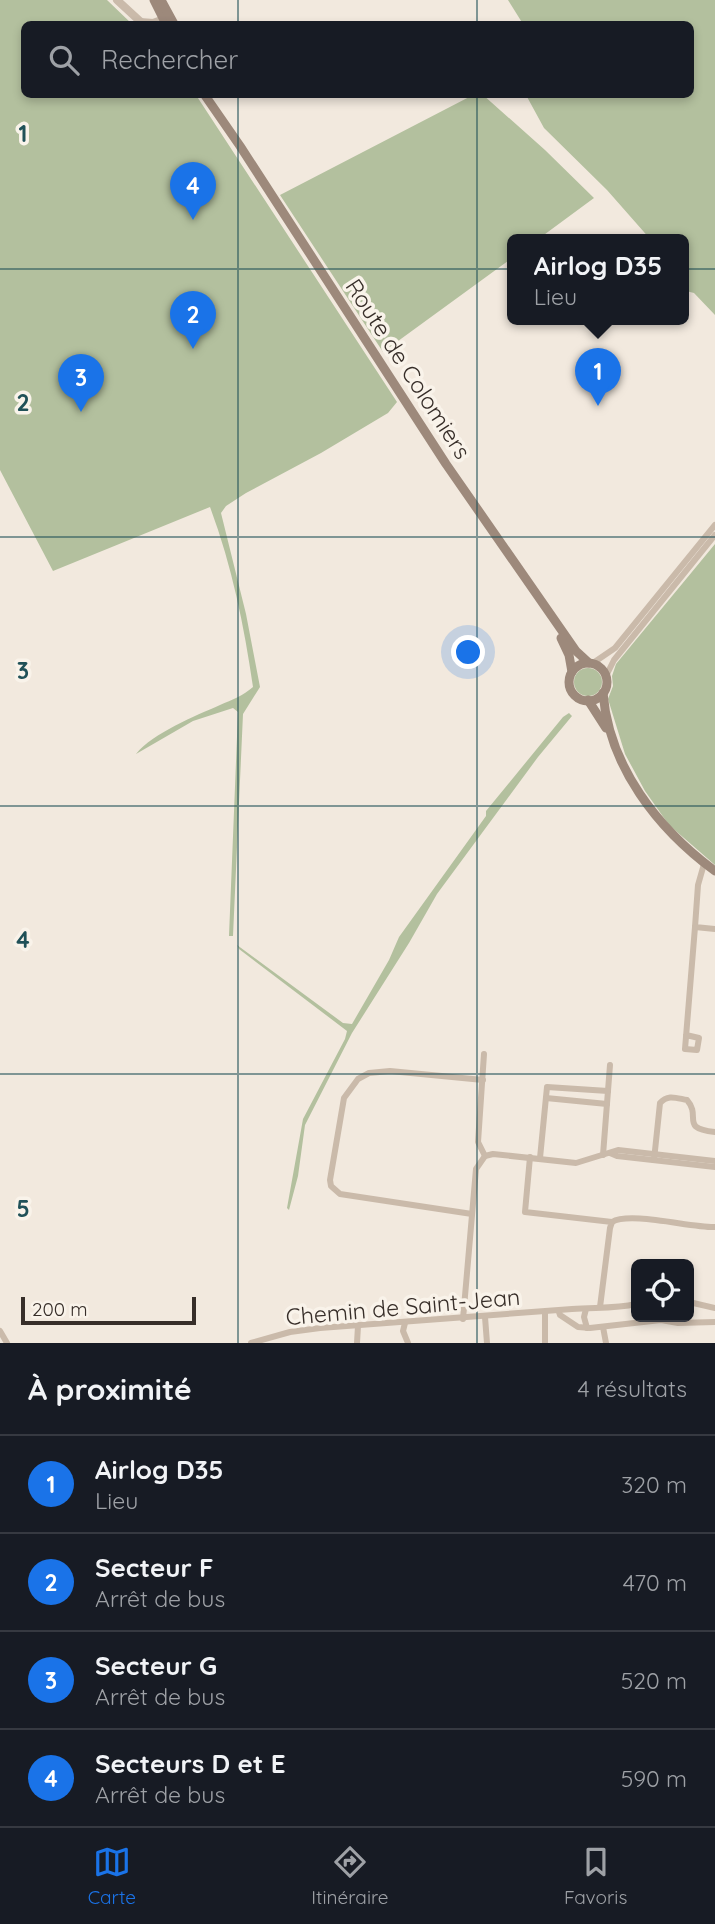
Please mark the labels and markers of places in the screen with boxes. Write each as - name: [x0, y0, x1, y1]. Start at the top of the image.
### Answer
- pin: 4: [170, 162, 216, 220]
- pin: 2: [170, 291, 216, 349]
- pin: 1: [575, 348, 621, 406]
- pin: 3: [58, 354, 104, 412]

